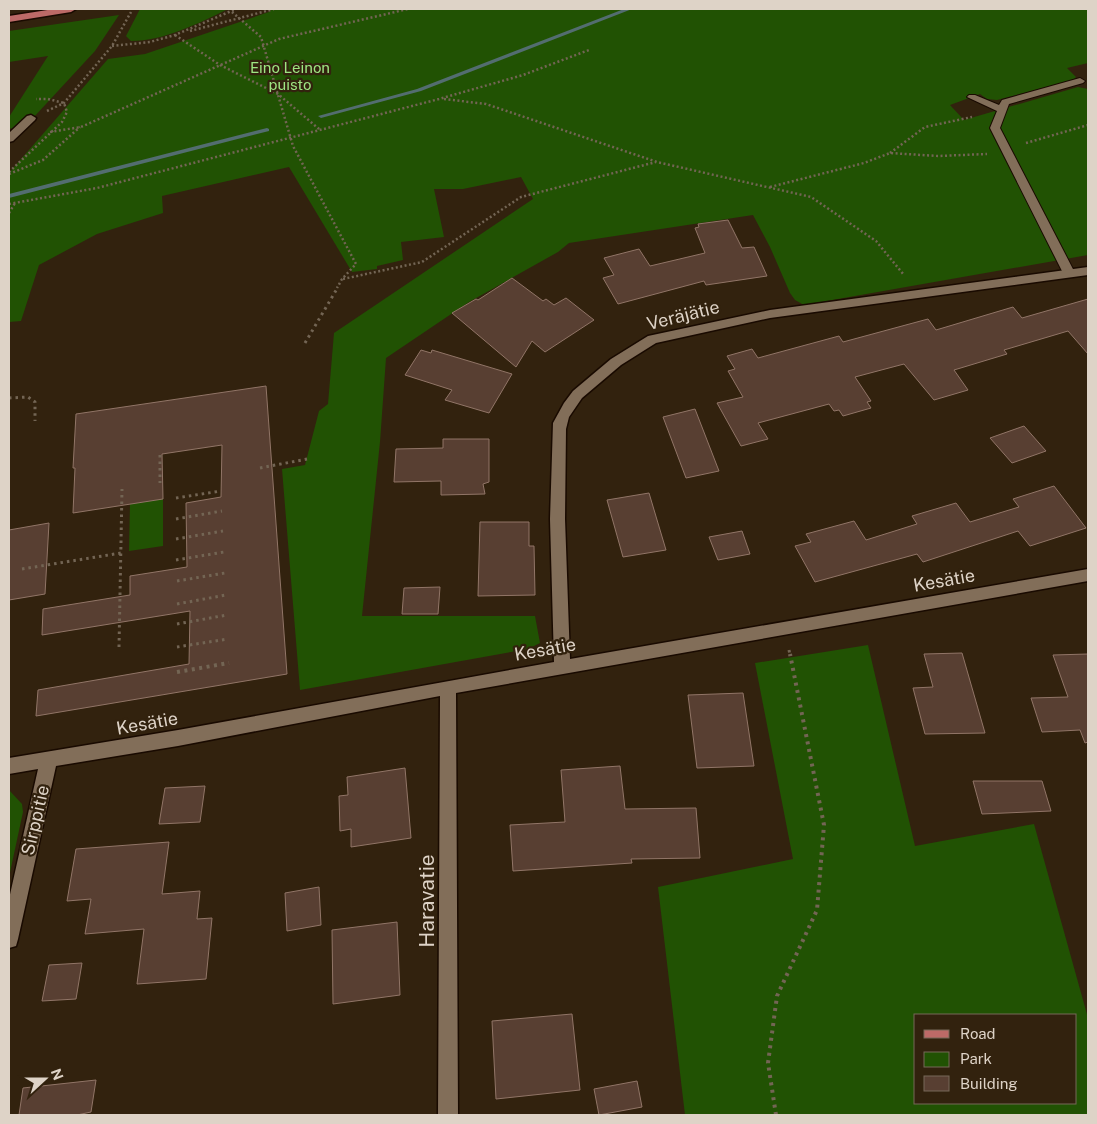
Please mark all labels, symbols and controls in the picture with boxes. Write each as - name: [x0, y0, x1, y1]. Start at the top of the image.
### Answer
- park label: Eino Leinon puisto: [250, 59, 330, 93]
- street label: Veräjätie: [645, 296, 721, 334]
- street label: Kesätie: [912, 564, 976, 596]
- street label: Kesätie: [513, 633, 577, 665]
- street label: Kesätie: [115, 707, 179, 739]
- street label: Sirppitie: [17, 783, 53, 857]
- street label: Haravatie: [414, 854, 439, 948]
- legend: [914, 1014, 1077, 1104]
- text: Road: [960, 1025, 996, 1042]
- text: Park: [960, 1050, 992, 1067]
- north arrow: [20, 1054, 70, 1104]
- text: N: [48, 1066, 67, 1082]
- text: Building: [960, 1075, 1018, 1092]

